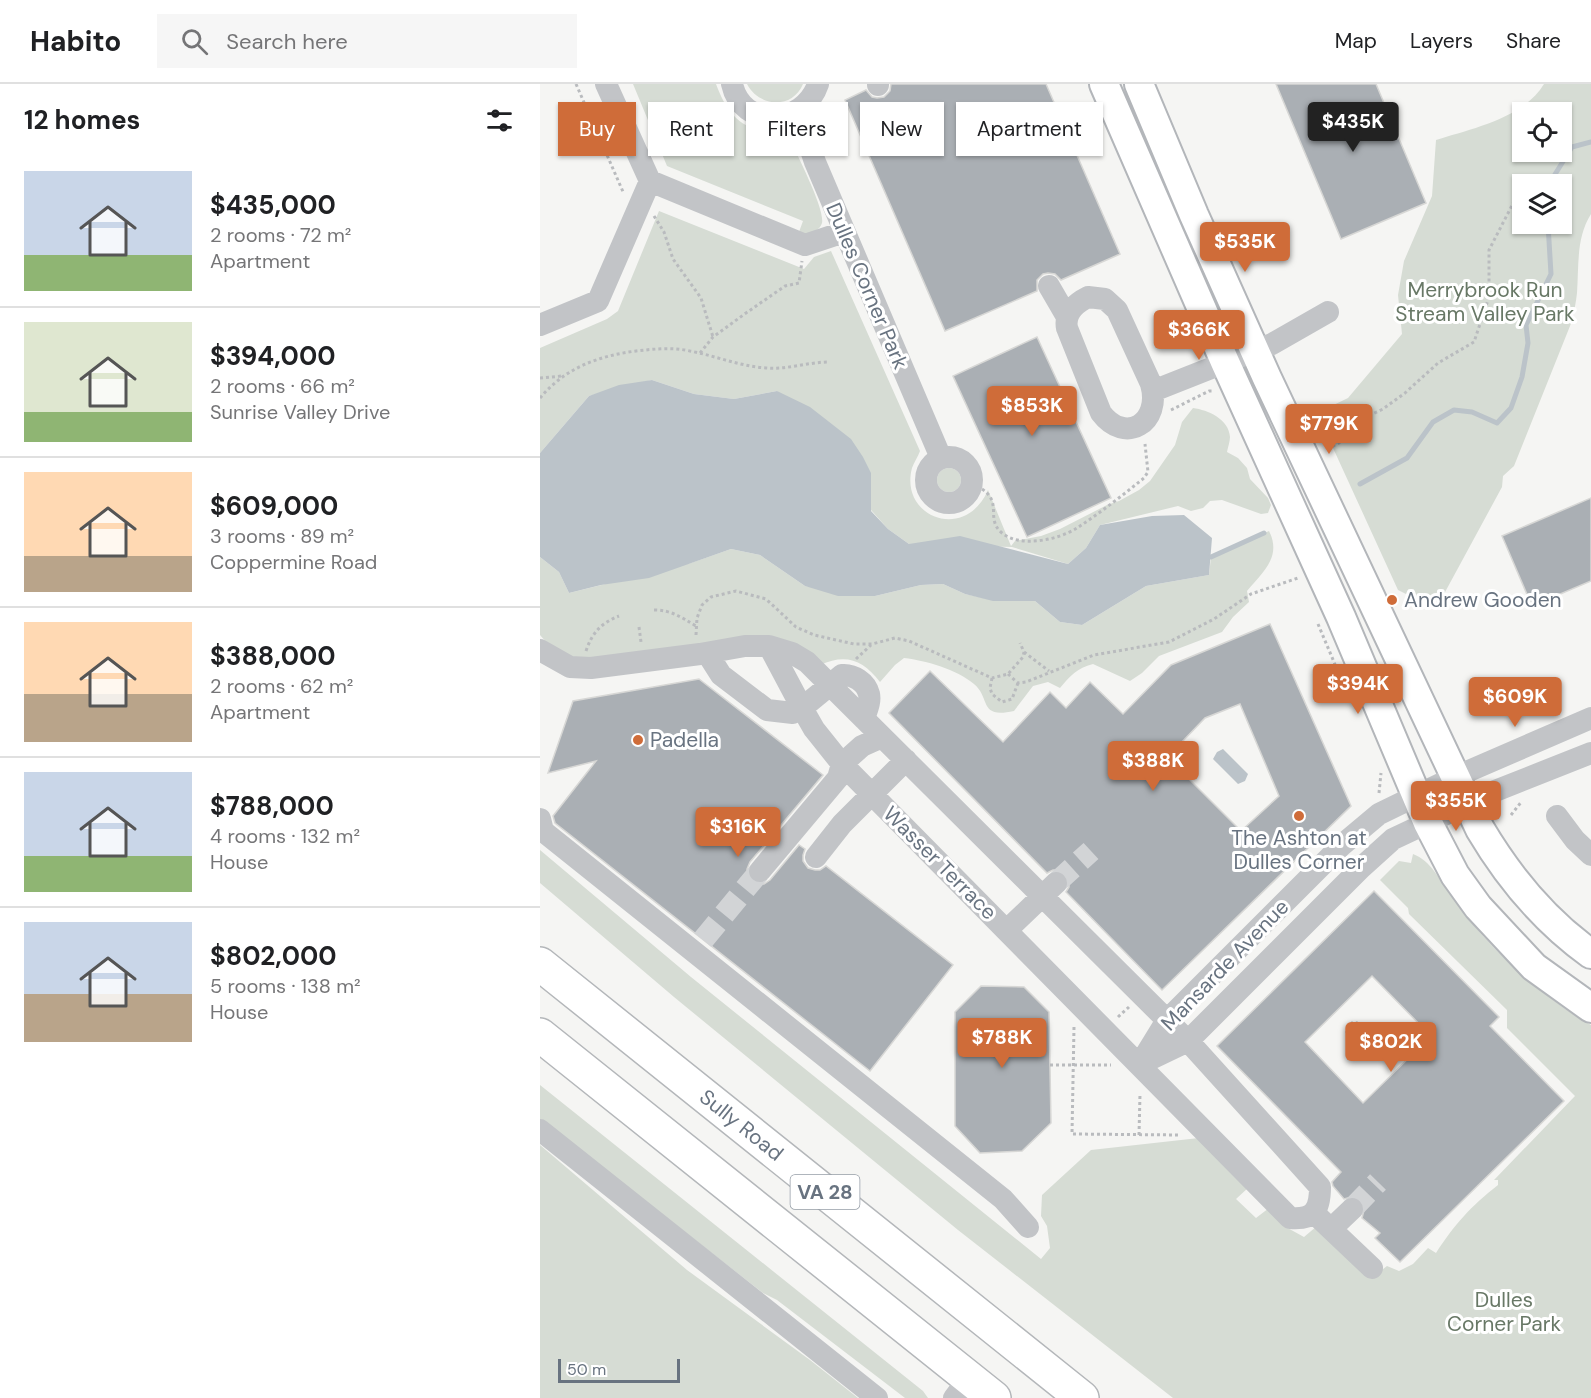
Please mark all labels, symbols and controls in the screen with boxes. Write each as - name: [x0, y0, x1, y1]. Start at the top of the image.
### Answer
- search box: [157, 14, 577, 68]
- text: Habito: [30, 23, 121, 60]
- icon: search: [178, 25, 211, 58]
- text: Search here: [226, 27, 348, 56]
- text: Map: [1335, 27, 1377, 55]
- text: Layers: [1410, 27, 1473, 55]
- text: Share: [1506, 27, 1561, 55]
- chip: Buy: [558, 102, 636, 156]
- chip: Rent: [648, 102, 734, 156]
- chip: Filters: [746, 102, 848, 156]
- chip: New: [860, 102, 944, 156]
- chip: Apartment: [956, 102, 1103, 156]
- pin: $435K: [1311, 102, 1395, 153]
- map controls: [1512, 102, 1572, 234]
- button: locate: [1512, 102, 1572, 162]
- text: 12 homes: [24, 103, 140, 137]
- icon: filters: [483, 104, 516, 137]
- text: $435K: [1322, 108, 1384, 134]
- button: layers: [1512, 174, 1572, 234]
- text: $435,000: [210, 188, 336, 222]
- icon: home: [72, 195, 144, 267]
- street label: Dulles Corner Park: [819, 199, 915, 374]
- text: 2 rooms · 72 m²: [210, 222, 351, 248]
- pin: $535K: [1203, 222, 1287, 273]
- text: $535K: [1214, 228, 1276, 254]
- text: Apartment: [210, 248, 310, 274]
- park label: Merrybrook Run Stream Valley Park: [1395, 276, 1575, 328]
- pin: $366K: [1157, 310, 1241, 361]
- text: $366K: [1168, 316, 1230, 342]
- text: $394,000: [210, 339, 335, 373]
- icon: home: [72, 346, 144, 418]
- text: 2 rooms · 66 m²: [210, 373, 355, 399]
- pin: $853K: [990, 386, 1074, 437]
- text: $853K: [1001, 392, 1063, 418]
- text: Sunrise Valley Drive: [210, 399, 390, 425]
- pin: $779K: [1287, 404, 1371, 455]
- text: $779K: [1299, 410, 1359, 436]
- text: $609,000: [210, 489, 338, 523]
- icon: home: [72, 496, 144, 568]
- text: 3 rooms · 89 m²: [210, 523, 354, 549]
- text: Coppermine Road: [210, 549, 377, 575]
- place label: Andrew Gooden: [1404, 586, 1562, 614]
- marker: Andrew Gooden: [1385, 593, 1399, 607]
- text: $388,000: [210, 639, 336, 673]
- icon: home: [72, 646, 144, 718]
- pin: $394K: [1316, 664, 1400, 715]
- text: $394K: [1327, 670, 1389, 696]
- text: 2 rooms · 62 m²: [210, 673, 353, 699]
- pin: $609K: [1473, 677, 1557, 728]
- text: $609K: [1483, 683, 1547, 709]
- text: Apartment: [210, 699, 310, 725]
- place label: Padella: [650, 726, 719, 754]
- marker: Padella: [631, 733, 645, 747]
- pin: $388K: [1111, 741, 1195, 792]
- text: $388K: [1122, 747, 1184, 773]
- pin: $355K: [1414, 781, 1498, 832]
- text: $355K: [1425, 787, 1487, 813]
- text: $788,000: [210, 789, 334, 823]
- icon: home: [72, 796, 144, 868]
- street label: Wasser Terrace: [877, 800, 1003, 926]
- pin: $316K: [696, 807, 780, 858]
- marker: The Ashton at Dulles Corner: [1292, 809, 1306, 823]
- text: $316K: [709, 813, 767, 839]
- text: 4 rooms · 132 m²: [210, 823, 360, 849]
- place label: The Ashton at Dulles Corner: [1231, 824, 1367, 876]
- text: House: [210, 849, 268, 875]
- street label: Mansarde Avenue: [1155, 893, 1295, 1037]
- text: $802,000: [210, 939, 337, 973]
- icon: home: [72, 946, 144, 1018]
- text: 5 rooms · 138 m²: [210, 973, 361, 999]
- text: House: [210, 999, 268, 1025]
- pin: $788K: [960, 1018, 1044, 1069]
- pin: $802K: [1349, 1022, 1433, 1073]
- text: $788K: [971, 1024, 1033, 1050]
- text: $802K: [1359, 1028, 1423, 1054]
- street label: Sully Road: [694, 1083, 789, 1167]
- road number: VA 28: [790, 1175, 860, 1209]
- park label: Dulles Corner Park: [1447, 1286, 1561, 1338]
- scale bar: [558, 1356, 680, 1384]
- text: 50 m: [567, 1359, 606, 1380]

